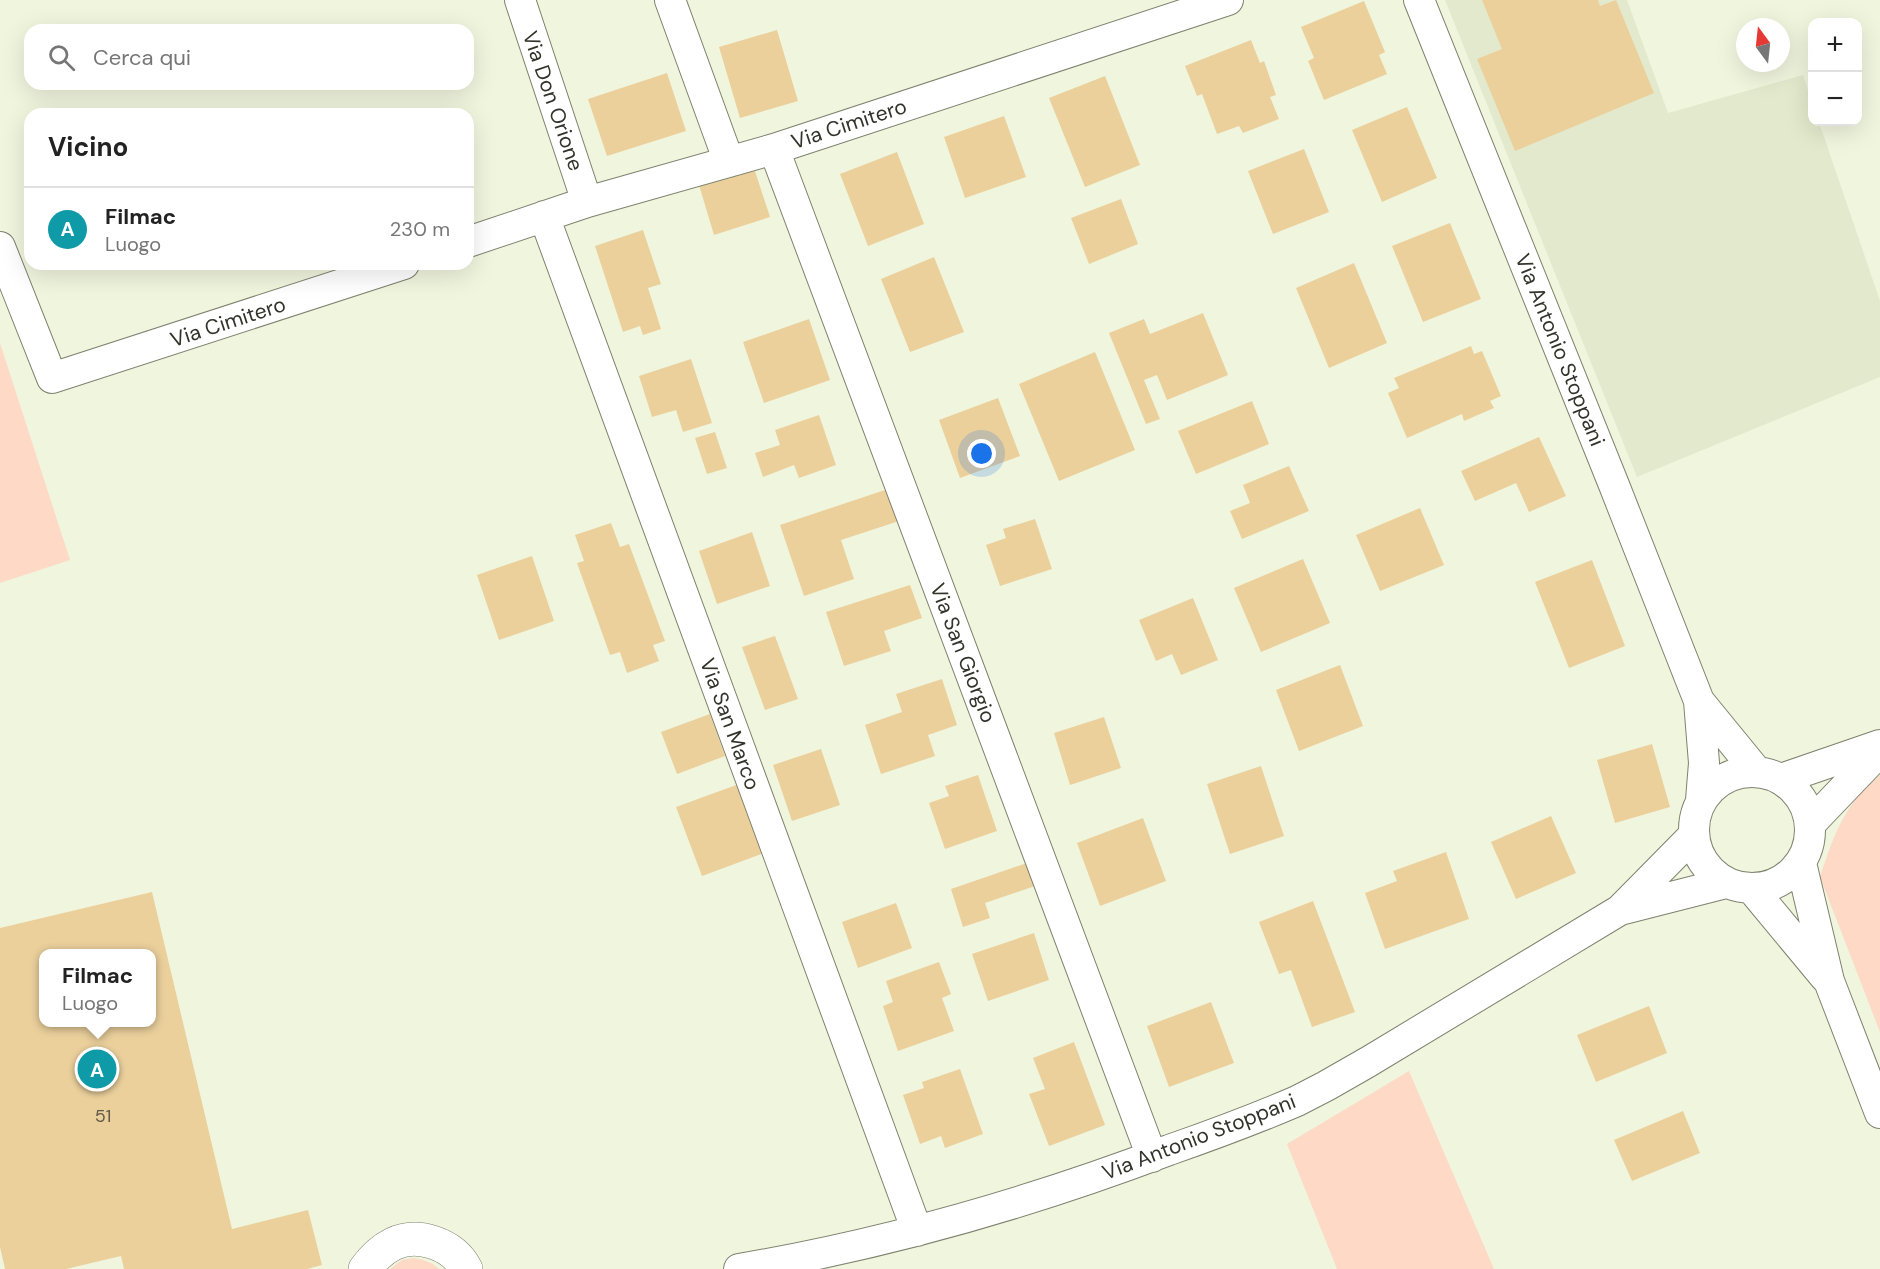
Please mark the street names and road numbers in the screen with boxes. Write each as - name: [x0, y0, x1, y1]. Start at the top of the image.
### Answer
- street label: Via Don Orione: [516, 27, 590, 175]
- street label: Via Cimitero: [788, 92, 910, 156]
- street label: Via Antonio Stoppani: [1509, 250, 1611, 450]
- street label: Via Cimitero: [167, 290, 289, 354]
- street label: Via San Giorgio: [924, 579, 1002, 727]
- street label: Via San Marco: [693, 654, 767, 794]
- street label: Via Antonio Stoppani: [1098, 1087, 1300, 1187]

